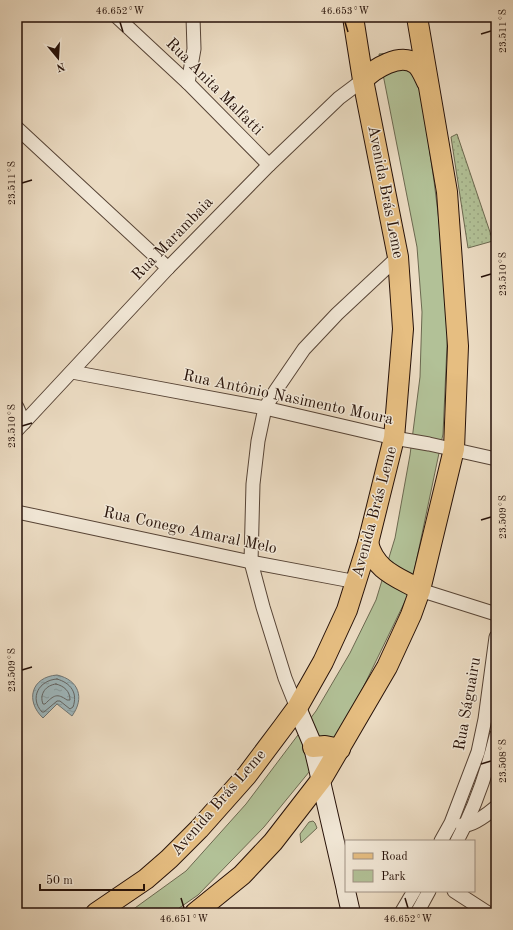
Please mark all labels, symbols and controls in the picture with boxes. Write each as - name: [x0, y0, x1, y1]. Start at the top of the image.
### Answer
- text: 46.652°W: [96, 6, 144, 16]
- text: 46.653°W: [321, 6, 369, 16]
- text: 23.511°S: [498, 9, 508, 53]
- street label: Rua Anita Malfatti: [162, 35, 266, 139]
- north arrow: [38, 38, 78, 78]
- text: N: [54, 60, 66, 73]
- street label: Avenida Brás Leme: [364, 124, 406, 260]
- text: 23.511°S: [7, 161, 17, 205]
- street label: Rua Marambaia: [129, 194, 217, 284]
- text: 23.510°S: [498, 252, 508, 296]
- street label: Rua Antônio Nasimento Moura: [181, 368, 395, 428]
- text: 23.510°S: [7, 404, 17, 448]
- street label: Avenida Brás Leme: [350, 445, 400, 579]
- text: 23.509°S: [498, 495, 508, 539]
- street label: Rua Conego Amaral Melo: [102, 505, 278, 557]
- text: 23.509°S: [7, 648, 17, 692]
- street label: Rua Ságuairu: [452, 656, 484, 752]
- text: 23.508°S: [498, 739, 508, 783]
- street label: Avenida Brás Leme: [169, 747, 269, 859]
- legend: [345, 840, 475, 892]
- text: Road: [381, 851, 408, 863]
- scale bar: [40, 866, 144, 892]
- text: Park: [381, 871, 406, 883]
- text: 50 m: [46, 874, 73, 887]
- text: 46.651°W: [160, 914, 208, 924]
- text: 46.652°W: [384, 914, 432, 924]

